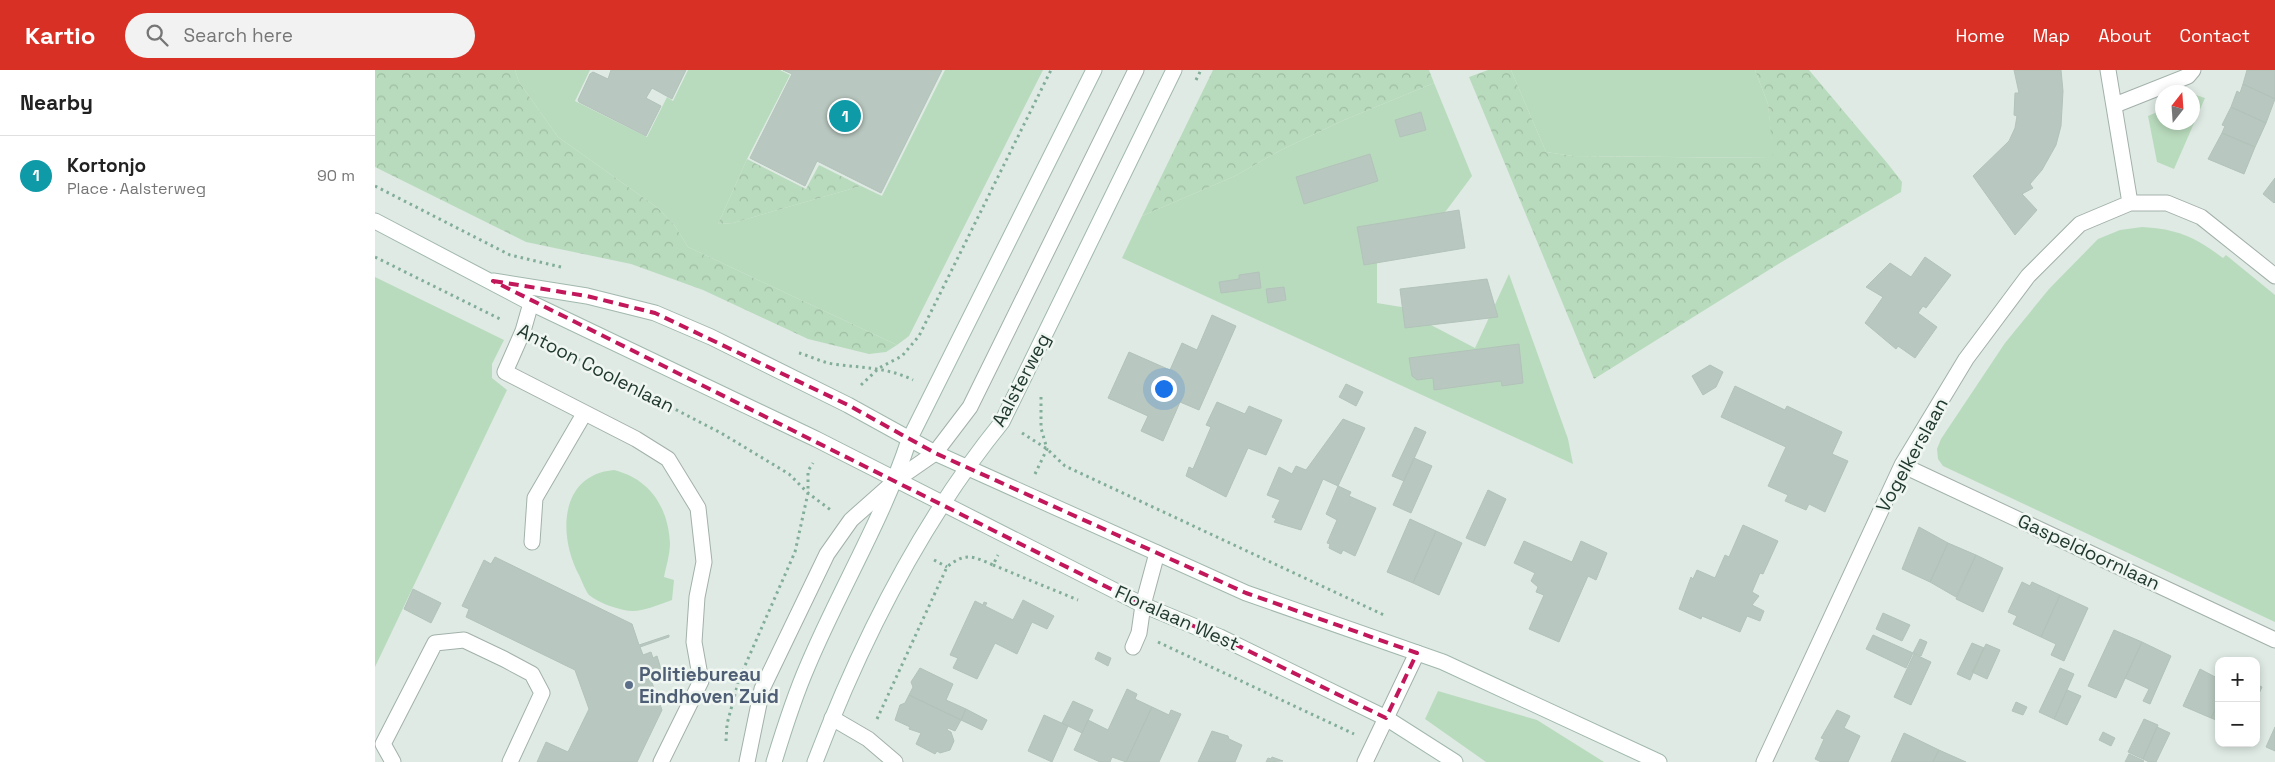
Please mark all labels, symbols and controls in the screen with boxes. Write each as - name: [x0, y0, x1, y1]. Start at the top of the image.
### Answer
- search box: [125, 13, 475, 58]
- text: Kartio: [25, 20, 95, 51]
- icon: search: [143, 21, 171, 49]
- text: Search here: [183, 23, 293, 48]
- text: Home: [1956, 24, 2005, 47]
- text: Map: [2033, 24, 2070, 47]
- text: About: [2098, 24, 2152, 47]
- text: Contact: [2180, 24, 2250, 47]
- north arrow: [2155, 85, 2200, 130]
- text: Nearby: [20, 89, 93, 116]
- pin: 1: [829, 97, 861, 135]
- text: Kortonjo: [67, 153, 146, 178]
- text: 1: [32, 165, 40, 186]
- text: 90 m: [317, 165, 355, 186]
- text: Place · Aalsterweg: [67, 178, 206, 199]
- street label: Antoon Coolenlaan: [513, 318, 679, 418]
- street label: Aalsterweg: [986, 329, 1056, 431]
- your location: [1151, 376, 1177, 402]
- street label: Vogelkerslaan: [1870, 393, 1954, 517]
- street label: Gaspeldoornlaan: [2014, 508, 2164, 596]
- street label: Floralaan West: [1111, 579, 1243, 657]
- map controls: [2215, 657, 2260, 747]
- button: +: [2215, 657, 2260, 702]
- place label: Politiebureau Eindhoven Zuid: [639, 662, 779, 709]
- marker: Politiebureau Eindhoven Zuid: [623, 679, 635, 691]
- button: −: [2215, 702, 2260, 747]

